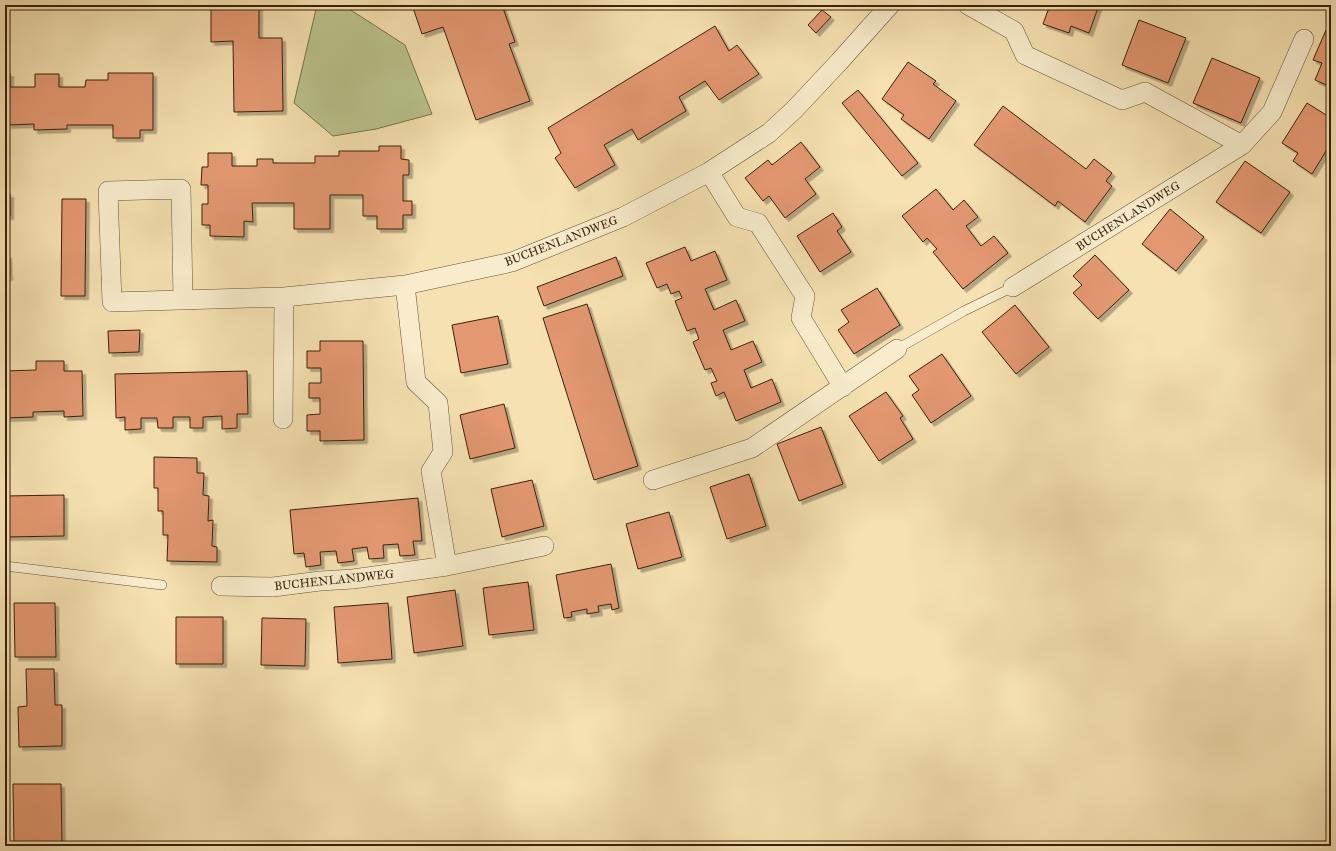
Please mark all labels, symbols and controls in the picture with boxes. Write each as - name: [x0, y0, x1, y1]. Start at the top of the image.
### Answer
- street label: BUCHENLANDWEG: [1073, 178, 1183, 254]
- street label: BUCHENLANDWEG: [502, 213, 620, 269]
- street label: BUCHENLANDWEG: [274, 567, 395, 593]

